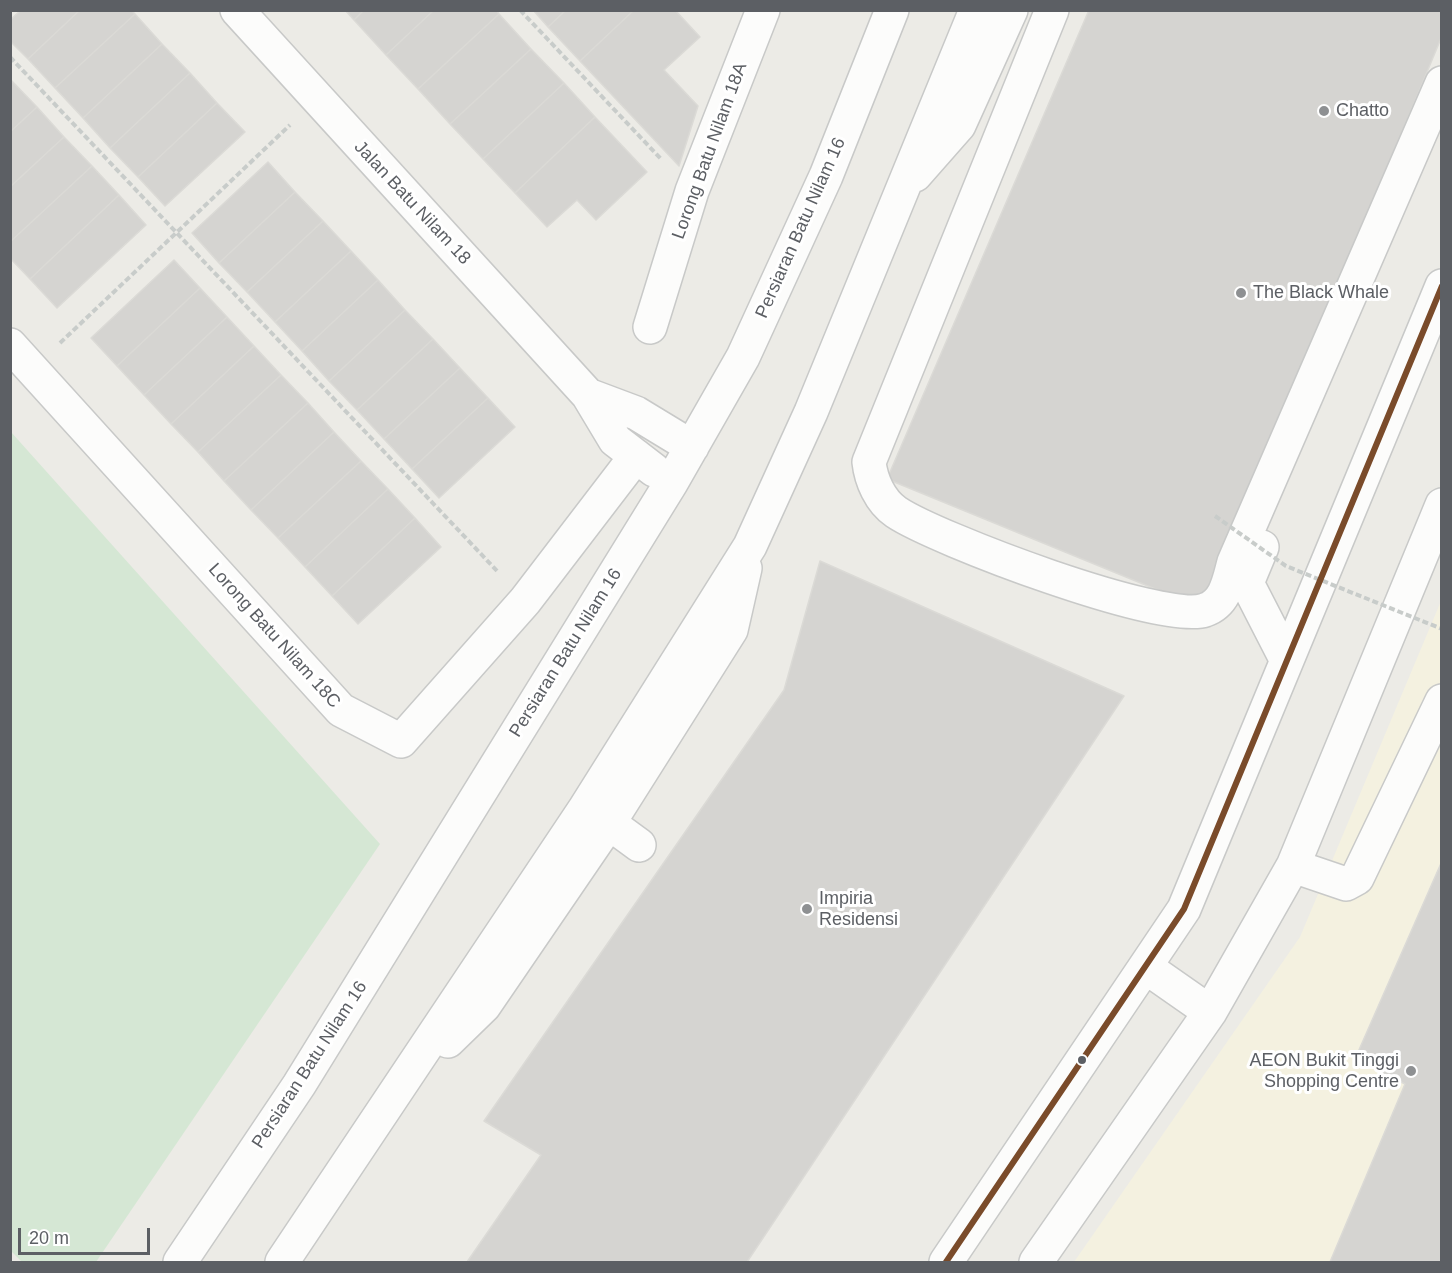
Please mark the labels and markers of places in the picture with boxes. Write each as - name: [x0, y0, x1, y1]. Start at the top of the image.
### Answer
- place label: Chatto: [1336, 100, 1389, 122]
- marker: Chatto: [1317, 104, 1331, 118]
- place label: The Black Whale: [1253, 282, 1389, 304]
- marker: The Black Whale: [1234, 286, 1248, 300]
- place label: Impiria Residensi: [819, 888, 898, 930]
- marker: Impiria Residensi: [800, 902, 814, 916]
- place label: AEON Bukit Tinggi Shopping Centre: [1250, 1050, 1399, 1092]
- unlabelled marker: [1076, 1054, 1088, 1066]
- marker: AEON Bukit Tinggi Shopping Centre: [1404, 1064, 1418, 1078]

